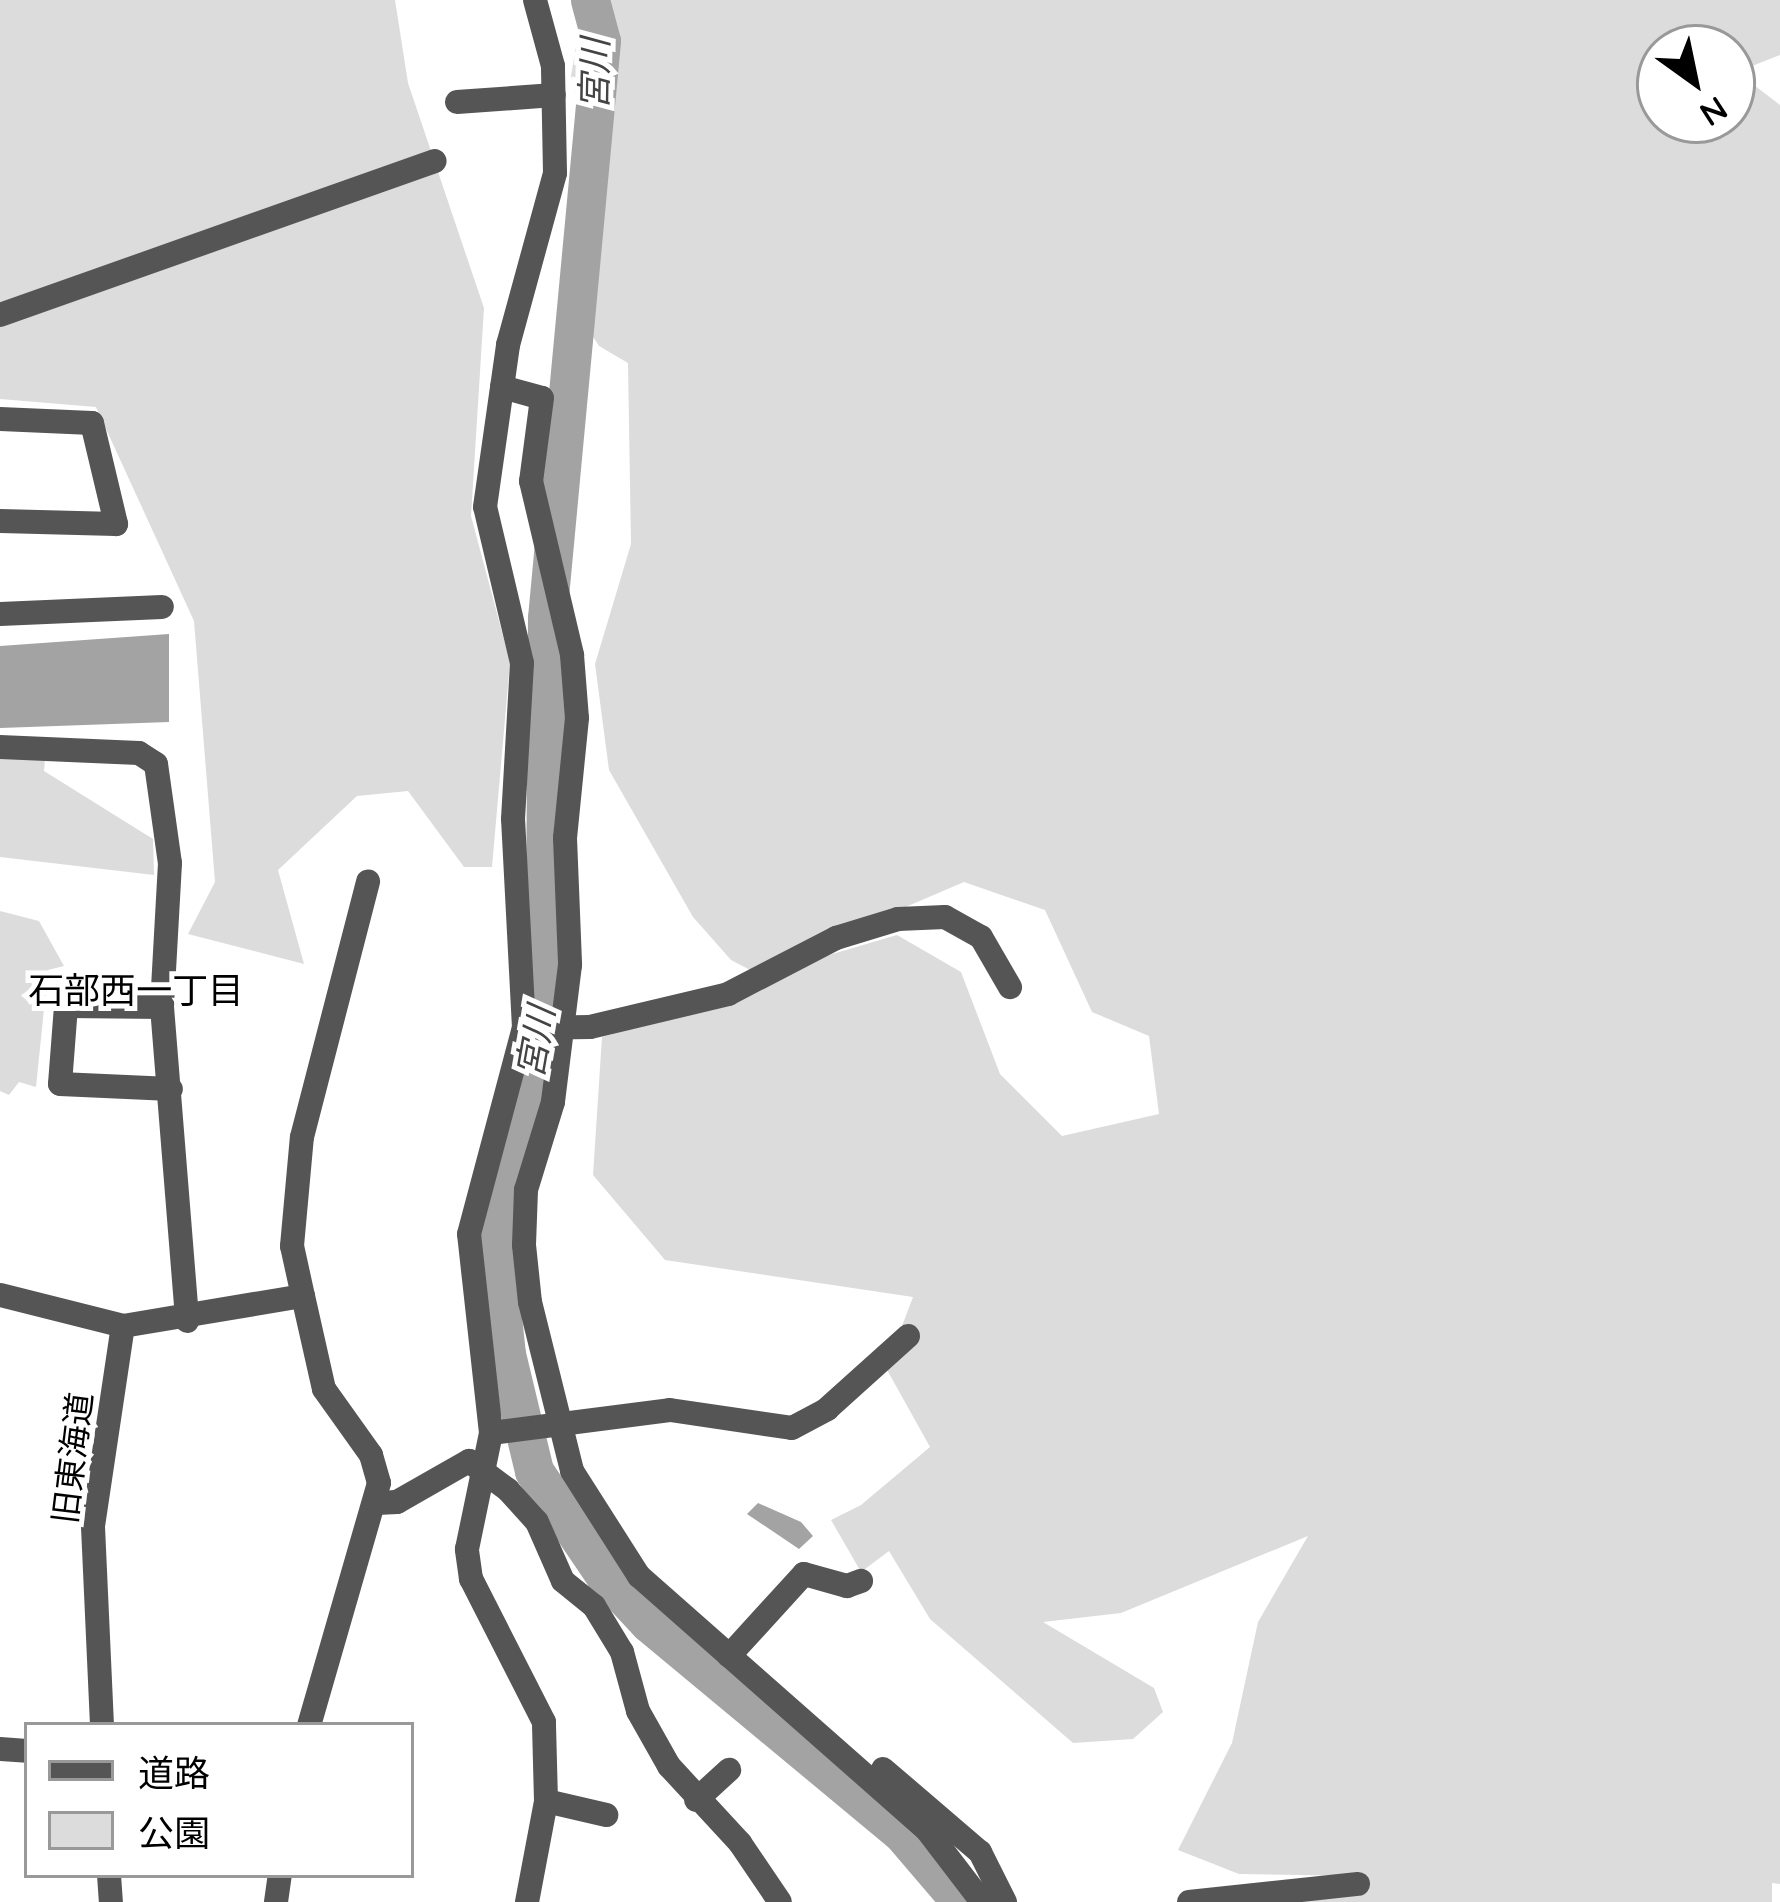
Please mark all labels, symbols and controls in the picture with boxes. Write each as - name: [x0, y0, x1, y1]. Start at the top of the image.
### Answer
- north arrow: [1636, 24, 1756, 144]
- water label: 宮川: [572, 38, 616, 110]
- text: N: [1693, 88, 1736, 136]
- district label: 石部西一丁目: [28, 968, 244, 1012]
- water label: 宮川: [507, 1003, 563, 1081]
- street label: 旧東海道: [44, 1390, 100, 1526]
- legend: [24, 1722, 414, 1878]
- text: 道路: [138, 1750, 210, 1795]
- text: 公園: [138, 1810, 210, 1855]

